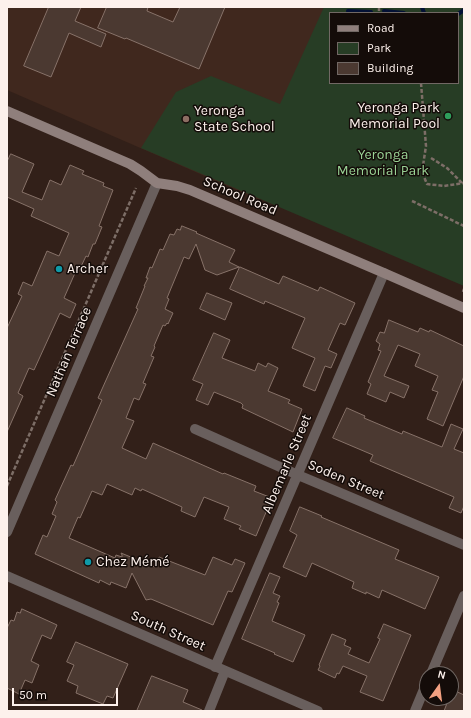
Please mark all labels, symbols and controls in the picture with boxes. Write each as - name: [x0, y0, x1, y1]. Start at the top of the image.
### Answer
- legend: [329, 12, 459, 84]
- text: Road: [367, 21, 395, 35]
- text: Park: [367, 41, 391, 55]
- text: Building: [367, 61, 413, 75]
- place label: Yeronga Park Memorial Pool: [349, 100, 440, 132]
- place label: Yeronga State School: [194, 103, 275, 136]
- marker: Yeronga Park Memorial Pool: [443, 111, 453, 121]
- marker: Yeronga State School: [181, 114, 191, 124]
- park label: Yeronga Memorial Park: [337, 147, 429, 180]
- street label: School Road: [200, 173, 280, 219]
- place label: Archer: [67, 261, 108, 277]
- marker: Archer: [54, 264, 64, 274]
- street label: Nathan Terrace: [43, 305, 95, 399]
- street label: Albemarle Street: [259, 412, 315, 516]
- street label: Soden Street: [305, 456, 387, 504]
- place label: Chez Mémé: [96, 554, 170, 570]
- marker: Chez Mémé: [83, 557, 93, 567]
- street label: South Street: [128, 607, 208, 655]
- north arrow: [419, 666, 459, 706]
- text: N: [436, 668, 447, 682]
- scale bar: [14, 680, 120, 706]
- text: 50 m: [19, 688, 47, 702]

